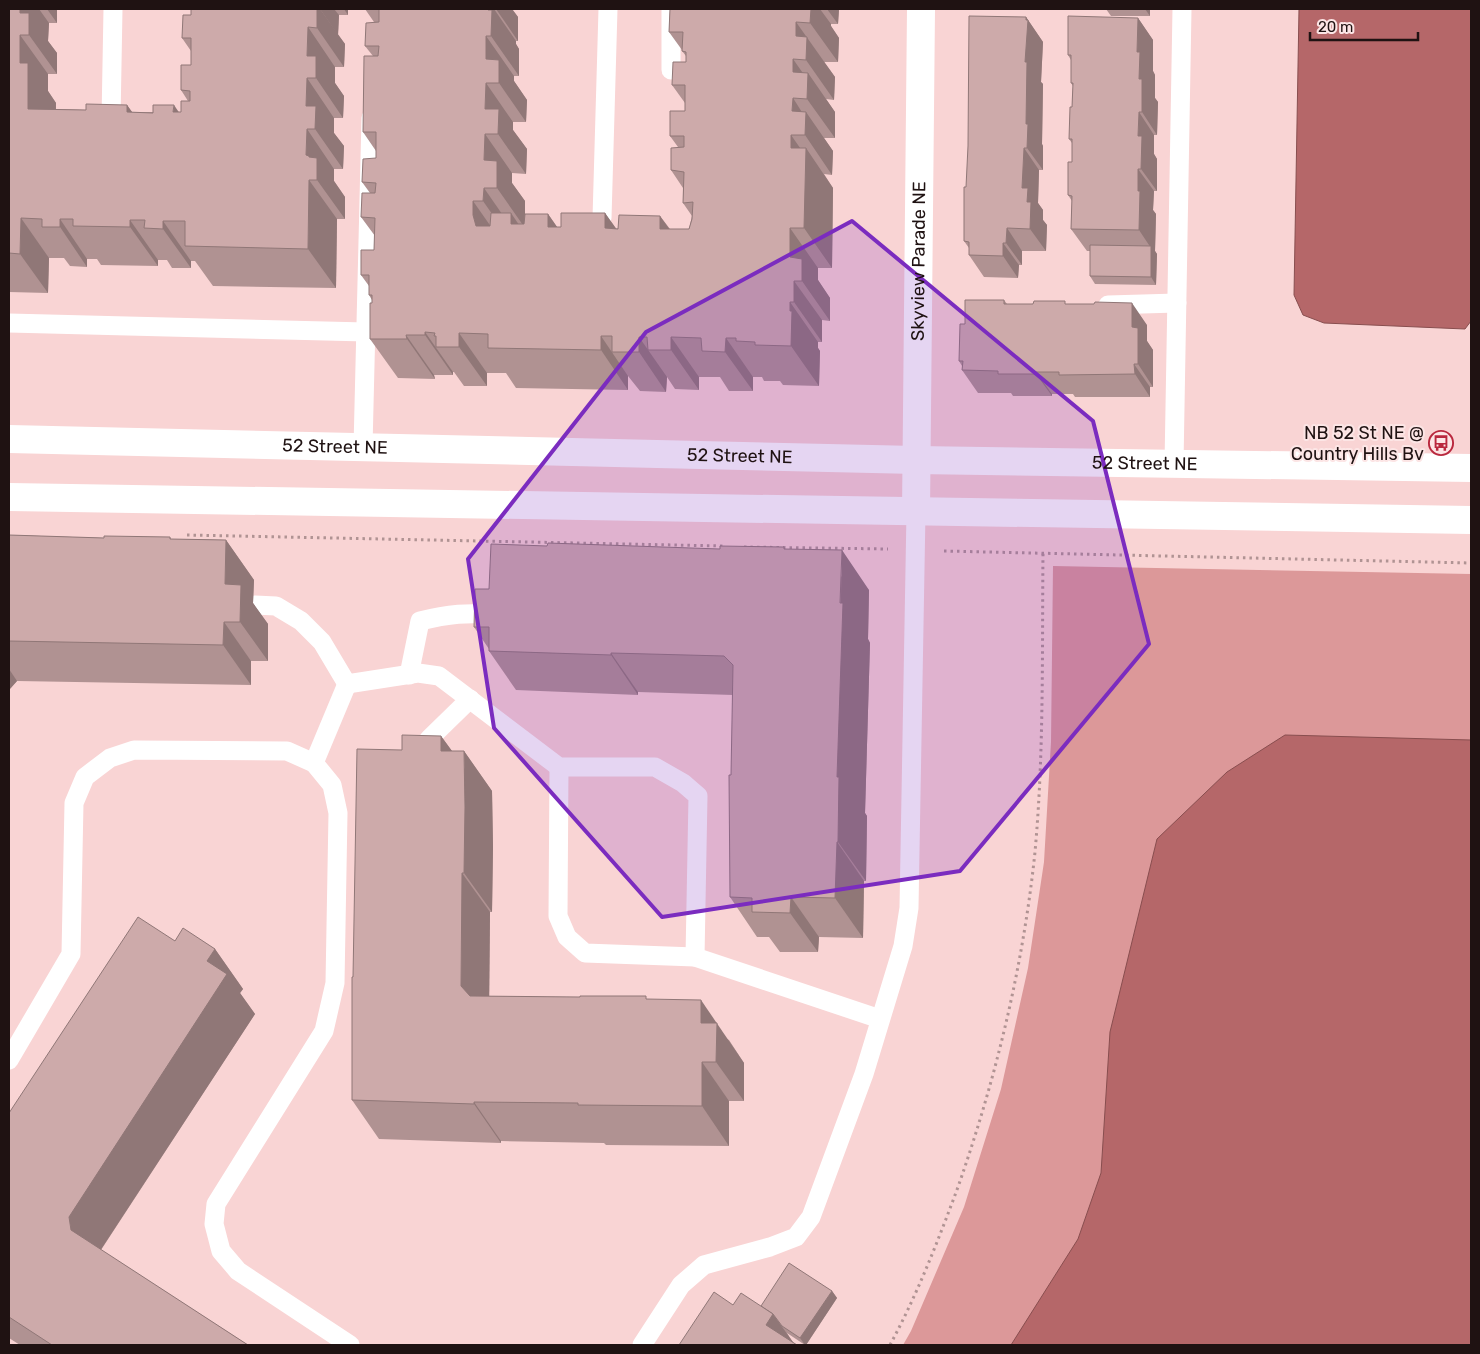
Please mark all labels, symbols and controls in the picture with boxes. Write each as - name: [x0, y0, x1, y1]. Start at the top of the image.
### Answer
- scale bar: [1310, 10, 1418, 42]
- text: 20 m: [1318, 18, 1353, 36]
- street label: Skyview Parade NE: [907, 181, 930, 341]
- place label: NB 52 St NE @ Country Hills Bv: [1291, 422, 1424, 465]
- bus stop icon: NB 52 St NE @ Country Hills Bv: [1428, 430, 1454, 456]
- street label: 52 Street NE: [282, 434, 388, 459]
- street label: 52 Street NE: [687, 444, 793, 468]
- street label: 52 Street NE: [1092, 452, 1198, 475]

